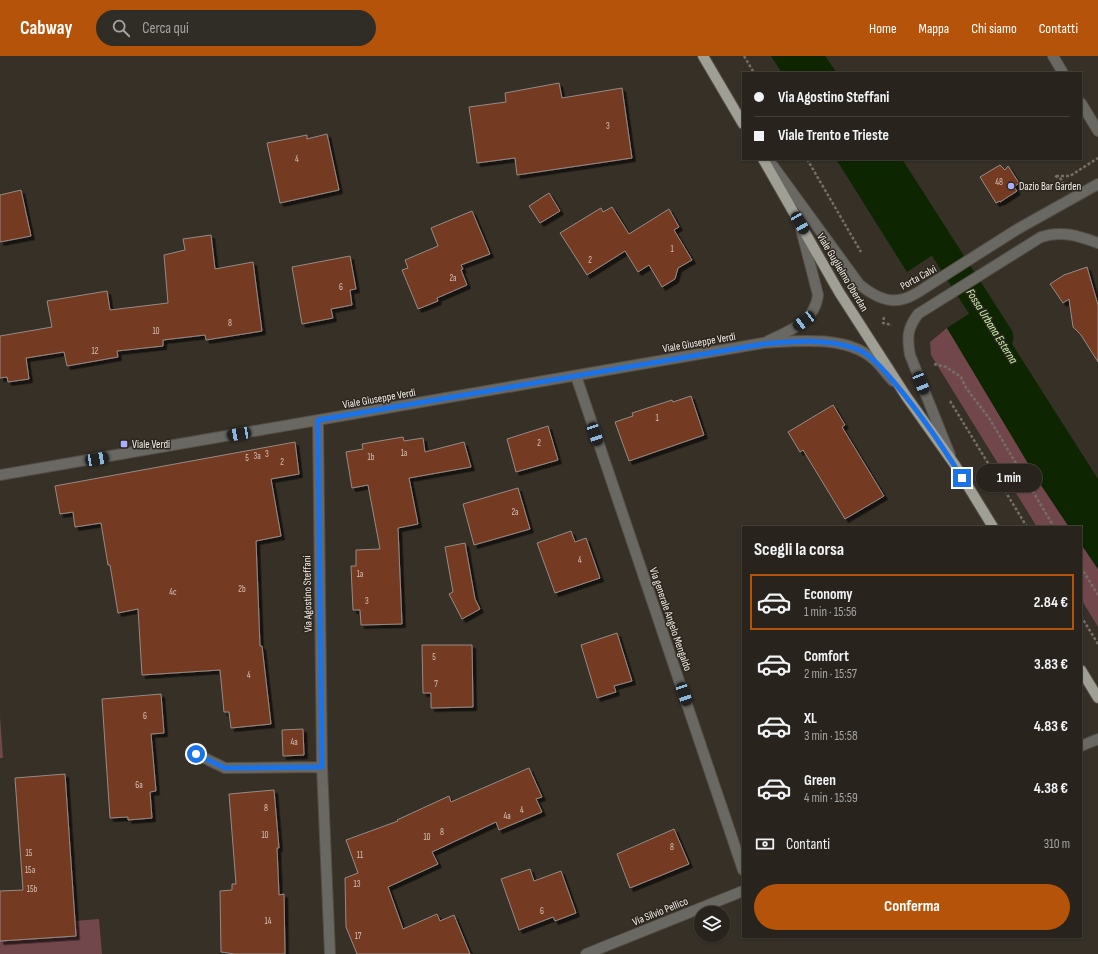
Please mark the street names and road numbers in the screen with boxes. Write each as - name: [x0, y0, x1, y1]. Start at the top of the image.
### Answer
- street label: Viale Guglielmo Oberdan: [814, 231, 871, 314]
- street label: Porta Calvi: [898, 262, 939, 293]
- street label: Viale Giuseppe Verdi: [662, 330, 737, 355]
- street label: Viale Giuseppe Verdi: [342, 386, 417, 411]
- street label: Via Agostino Steffani: [300, 556, 315, 632]
- street label: Via generale Angelo Mengaldo: [647, 566, 694, 673]
- street label: Via Silvio Pellico: [631, 894, 690, 928]

